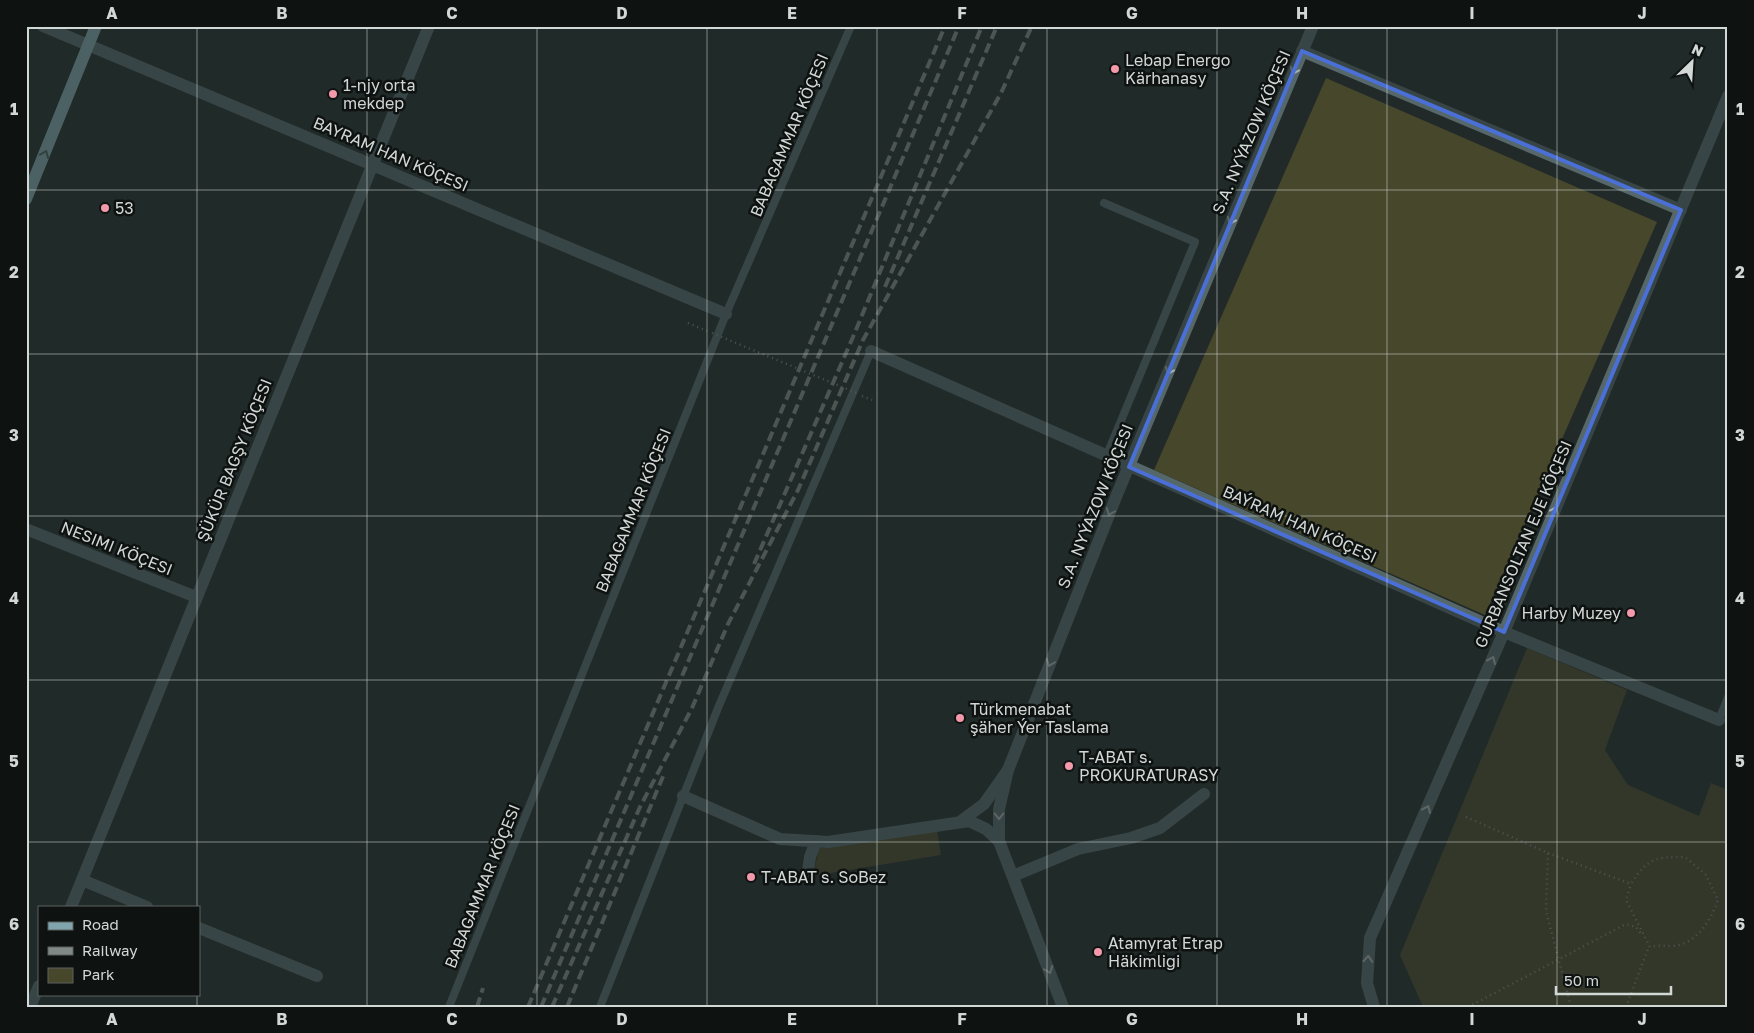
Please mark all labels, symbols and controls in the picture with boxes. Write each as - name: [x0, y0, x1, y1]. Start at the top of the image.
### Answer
- text: A: [106, 3, 118, 23]
- text: B: [276, 3, 288, 23]
- text: C: [446, 3, 458, 23]
- text: D: [616, 3, 628, 23]
- text: E: [787, 3, 797, 23]
- text: F: [957, 3, 967, 23]
- text: G: [1126, 3, 1138, 23]
- text: H: [1296, 3, 1308, 23]
- text: I: [1469, 3, 1475, 23]
- text: J: [1637, 3, 1647, 23]
- north arrow: [1666, 38, 1716, 88]
- text: N: [1689, 40, 1706, 60]
- street label: S.A. NYÝAZOW KÖÇESI: [1207, 47, 1295, 217]
- street label: BABAGAMMAR KÖÇESI: [746, 50, 832, 220]
- place label: Lebap Energo Kärhanasy: [1125, 50, 1230, 88]
- marker: Lebap Energo Kärhanasy: [1109, 63, 1121, 75]
- one-way arrow: [1289, 66, 1300, 75]
- place label: 1-njy orta mekdep: [343, 75, 416, 113]
- marker: 1-njy orta mekdep: [327, 88, 339, 100]
- text: 1: [10, 99, 18, 119]
- text: 1: [1736, 99, 1744, 119]
- street label: BAYRAM HAN KÖÇESI: [310, 112, 472, 196]
- one-way arrow: [38, 150, 49, 159]
- place label: 53: [115, 198, 134, 218]
- marker: 53: [99, 202, 111, 214]
- one-way arrow: [1227, 216, 1238, 225]
- text: 2: [9, 262, 19, 282]
- text: 2: [1735, 262, 1745, 282]
- one-way arrow: [1164, 366, 1175, 375]
- street label: ŞÜKÜR BAGŞY KÖÇESI: [192, 375, 276, 545]
- street label: S.A. NYÝAZOW KÖÇESI: [1053, 421, 1137, 591]
- text: 3: [9, 425, 19, 445]
- street label: BABAGAMMAR KÖÇESI: [591, 425, 675, 595]
- text: 3: [1735, 425, 1745, 445]
- street label: GURBANSOLTAN EJE KÖÇESI: [1470, 437, 1576, 651]
- street label: BAÝRAM HAN KÖÇESI: [1220, 481, 1380, 567]
- one-way arrow: [1549, 506, 1559, 515]
- one-way arrow: [1105, 507, 1116, 516]
- street label: NESIMI KÖÇESI: [58, 517, 176, 579]
- text: 4: [9, 588, 19, 608]
- text: 4: [1735, 588, 1745, 608]
- place label: Harby Muzey: [1522, 603, 1621, 623]
- marker: Harby Muzey: [1625, 607, 1637, 619]
- one-way arrow: [1485, 656, 1496, 665]
- one-way arrow: [1046, 658, 1056, 667]
- place label: Türkmenabat şäher Ýer Taslama: [970, 699, 1109, 737]
- marker: Türkmenabat şäher Ýer Taslama: [954, 712, 966, 724]
- place label: T-ABAT s. PROKURATURASY: [1079, 747, 1219, 785]
- text: 5: [9, 751, 19, 771]
- text: 5: [1735, 751, 1745, 771]
- marker: T-ABAT s. PROKURATURASY: [1063, 760, 1075, 772]
- street label: BABAGAMMAR KÖÇESI: [440, 801, 524, 971]
- one-way arrow: [1420, 805, 1431, 814]
- one-way arrow: [994, 813, 1004, 821]
- place label: T-ABAT s. SoBez: [761, 867, 886, 887]
- marker: T-ABAT s. SoBez: [745, 871, 757, 883]
- legend: [38, 906, 200, 996]
- text: 6: [9, 914, 19, 934]
- text: 6: [1735, 914, 1745, 934]
- text: Road: [82, 915, 119, 933]
- place label: Atamyrat Etrap Häkimligi: [1108, 933, 1223, 971]
- text: Railway: [82, 941, 138, 959]
- marker: Atamyrat Etrap Häkimligi: [1092, 946, 1104, 958]
- one-way arrow: [1363, 955, 1374, 963]
- scale bar: [1556, 963, 1672, 995]
- text: Park: [82, 965, 115, 983]
- one-way arrow: [1043, 965, 1053, 973]
- text: 50 m: [1564, 971, 1599, 989]
- text: A: [106, 1009, 118, 1029]
- text: B: [276, 1009, 288, 1029]
- text: C: [446, 1009, 458, 1029]
- text: D: [616, 1009, 628, 1029]
- text: E: [787, 1009, 797, 1029]
- text: F: [957, 1009, 967, 1029]
- text: G: [1126, 1009, 1138, 1029]
- text: H: [1296, 1009, 1308, 1029]
- text: I: [1469, 1009, 1475, 1029]
- text: J: [1637, 1009, 1647, 1029]

